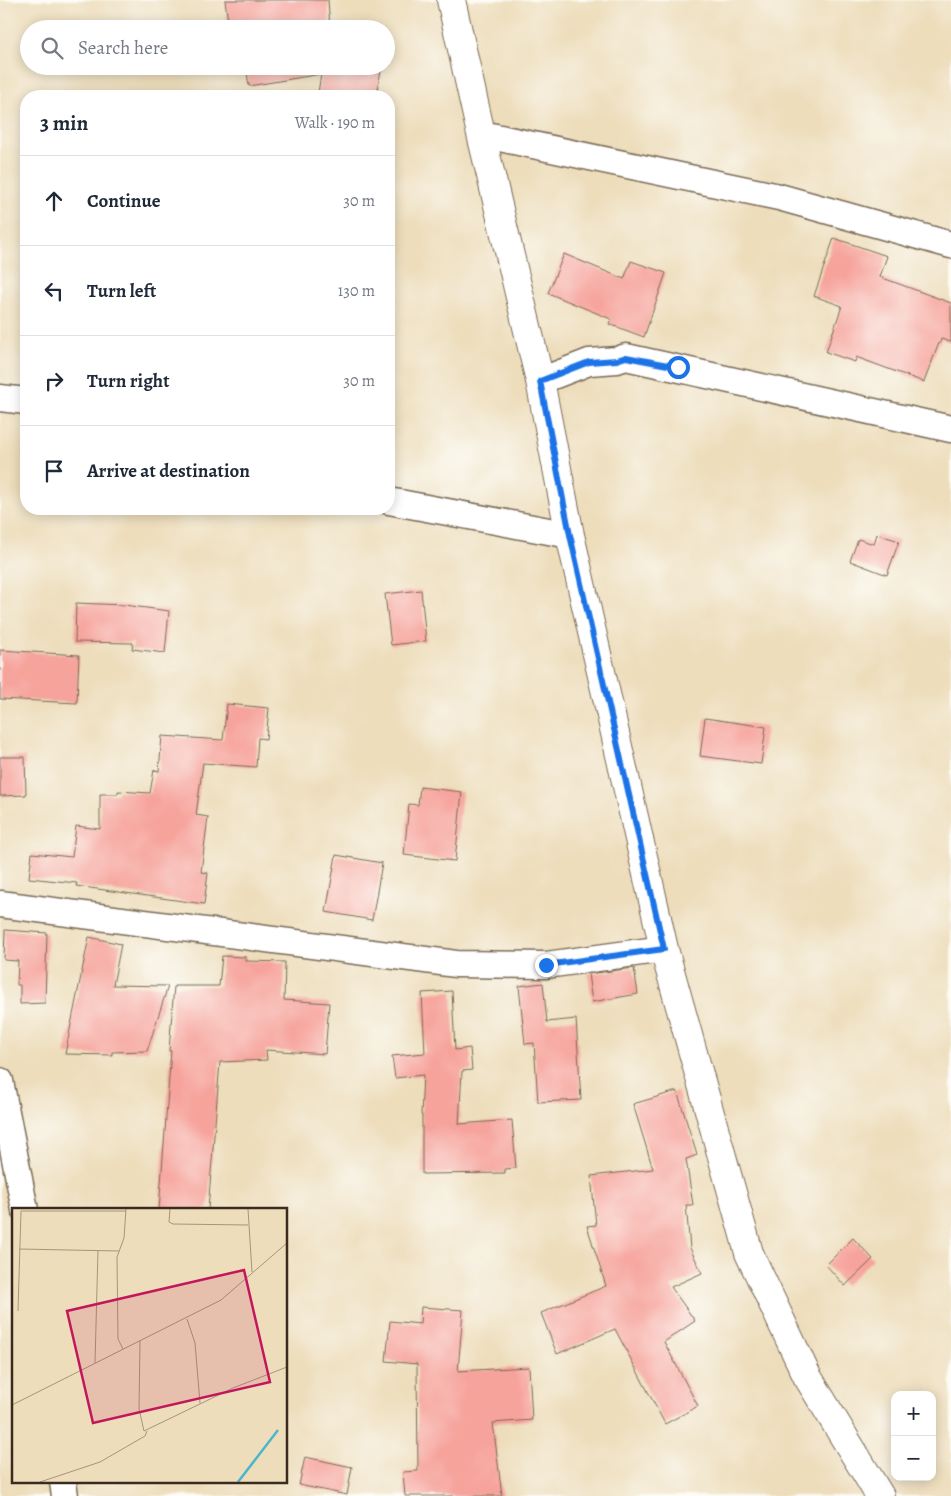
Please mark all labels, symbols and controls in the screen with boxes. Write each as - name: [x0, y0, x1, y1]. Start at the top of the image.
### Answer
- search box: [20, 20, 395, 75]
- icon: search: [38, 34, 66, 62]
- text: Search here: [78, 35, 168, 61]
- text: 3 min: [40, 109, 88, 137]
- text: Walk · 190 m: [295, 112, 375, 134]
- icon: ahead: [40, 187, 68, 215]
- text: Continue: [87, 188, 161, 214]
- text: 30 m: [343, 190, 375, 212]
- icon: left: [40, 277, 68, 305]
- text: Turn left: [87, 278, 156, 304]
- text: 130 m: [338, 280, 375, 302]
- route start: [667, 356, 690, 379]
- icon: right: [40, 367, 68, 395]
- text: Turn right: [87, 368, 169, 394]
- text: 30 m: [343, 370, 375, 392]
- icon: arrive: [40, 457, 68, 485]
- text: Arrive at destination: [87, 458, 250, 484]
- route end: [535, 954, 558, 977]
- inset map: [12, 1208, 288, 1484]
- map controls: [891, 1391, 936, 1481]
- button: +: [891, 1391, 936, 1436]
- button: −: [891, 1436, 936, 1481]

